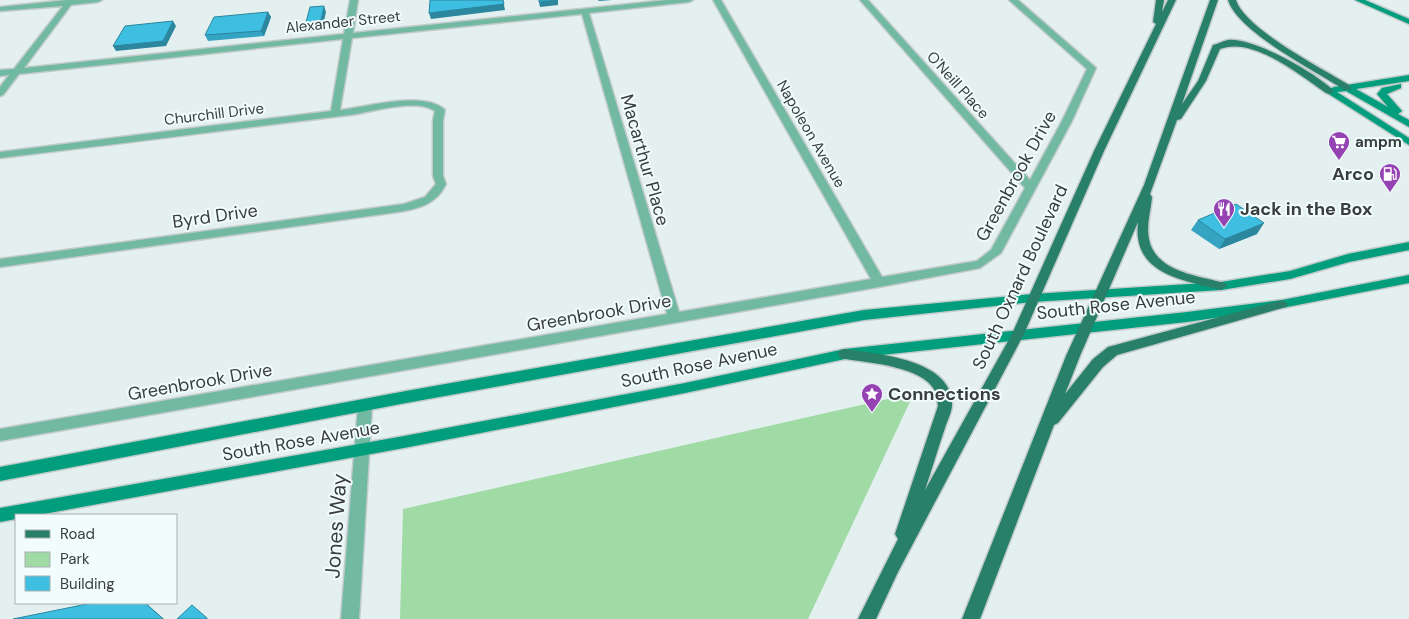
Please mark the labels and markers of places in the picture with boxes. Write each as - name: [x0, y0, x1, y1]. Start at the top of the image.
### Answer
- supermarket icon: ampm: [1327, 130, 1351, 161]
- place label: ampm: [1355, 132, 1402, 152]
- place label: Arco: [1332, 162, 1374, 186]
- fuel station icon: Arco: [1378, 162, 1402, 193]
- restaurant icon: Jack in the Box: [1212, 197, 1236, 228]
- place label: Jack in the Box: [1240, 197, 1372, 221]
- place icon: Connections: [860, 382, 884, 413]
- place label: Connections: [888, 382, 1001, 406]

